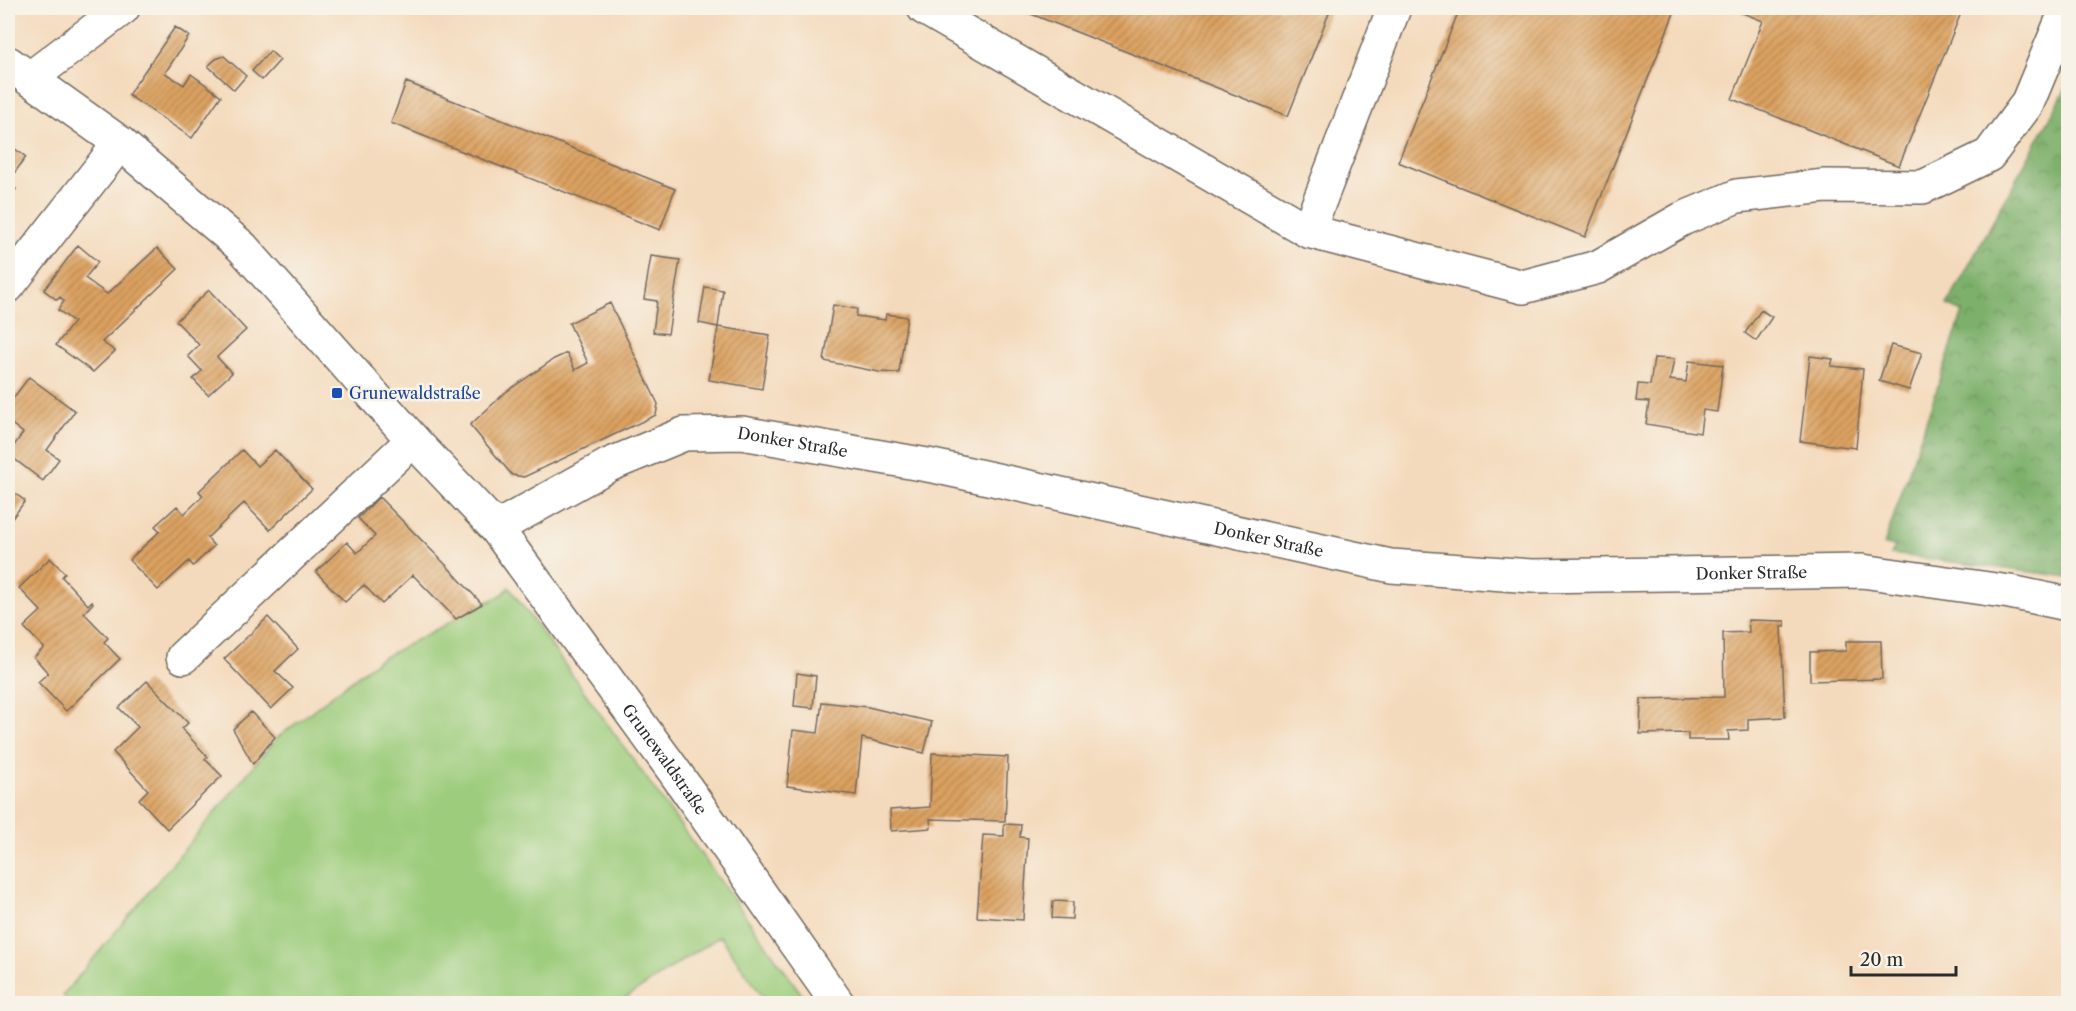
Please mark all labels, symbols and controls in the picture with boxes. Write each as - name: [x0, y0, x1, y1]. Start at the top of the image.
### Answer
- place label: Grunewaldstraße: [349, 383, 481, 403]
- marker: Grunewaldstraße: [330, 386, 344, 400]
- street label: Donker Straße: [736, 422, 849, 461]
- street label: Donker Straße: [1212, 518, 1325, 561]
- street label: Donker Straße: [1696, 562, 1807, 584]
- street label: Grunewaldstraße: [618, 700, 711, 818]
- scale bar: [1851, 939, 1956, 977]
- text: 20 m: [1860, 949, 1904, 971]

